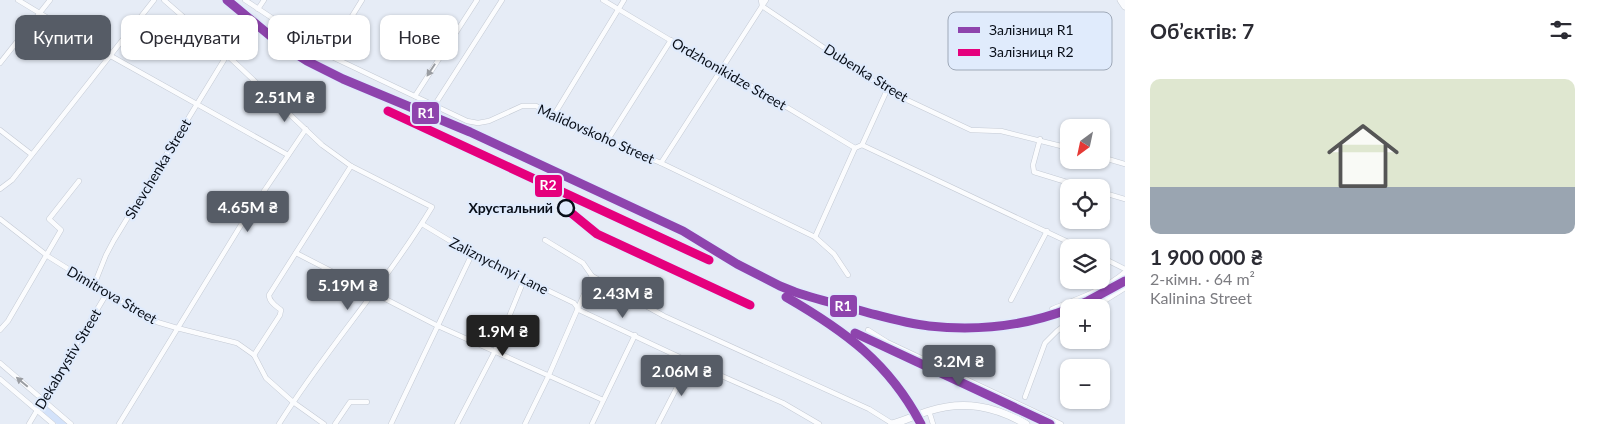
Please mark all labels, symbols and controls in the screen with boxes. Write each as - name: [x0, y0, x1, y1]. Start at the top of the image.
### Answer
- legend: [948, 12, 1112, 70]
- chip: Купити: [15, 15, 111, 60]
- chip: Орендувати: [121, 15, 258, 60]
- chip: Фільтри: [268, 15, 370, 60]
- chip: Нове: [380, 15, 458, 60]
- icon: filters: [1547, 16, 1575, 44]
- text: Об’єктів: 7: [1150, 18, 1254, 43]
- text: Залізниця R1: [989, 21, 1074, 38]
- street label: Ordzhonikidze Street: [669, 34, 790, 113]
- street label: Dubenka Street: [821, 40, 911, 105]
- text: Залізниця R2: [989, 43, 1074, 60]
- one-way arrow: [427, 64, 436, 77]
- pin: 2.51M ₴: [239, 80, 331, 123]
- text: 2.51M ₴: [255, 87, 315, 106]
- street label: Malidovskoho Street: [535, 100, 657, 167]
- line badge: R1: [411, 101, 440, 125]
- text: R1: [417, 104, 435, 121]
- icon: home: [1318, 111, 1408, 201]
- street label: Shevchenka Street: [121, 116, 194, 222]
- north arrow: [1060, 119, 1110, 169]
- map controls: [1060, 119, 1110, 409]
- line badge: R2: [534, 174, 563, 198]
- text: R2: [539, 176, 557, 193]
- button: locate: [1060, 179, 1110, 229]
- pin: 4.65M ₴: [202, 190, 294, 233]
- text: 4.65M ₴: [218, 197, 278, 216]
- place label: Хрустальний: [468, 199, 553, 216]
- marker: Хрустальний: [557, 199, 575, 217]
- street label: Zaliznychnyi Lane: [447, 233, 551, 298]
- button: layers: [1060, 239, 1110, 289]
- text: 1 900 000 ₴: [1150, 244, 1263, 269]
- street label: Dimitrova Street: [64, 262, 160, 327]
- pin: 5.19M ₴: [302, 268, 394, 311]
- text: 2-кімн. · 64 m²: [1150, 269, 1255, 288]
- text: 5.19M ₴: [318, 275, 378, 294]
- pin: 2.43M ₴: [577, 276, 669, 319]
- text: 2.43M ₴: [593, 283, 653, 302]
- text: Kalinina Street: [1150, 288, 1252, 307]
- line badge: R1: [829, 294, 858, 318]
- text: R1: [834, 297, 852, 314]
- button: +: [1060, 299, 1110, 349]
- street label: Dekabrystiv Street: [31, 305, 104, 412]
- pin: 1.9M ₴: [462, 314, 544, 357]
- text: 1.9M ₴: [477, 321, 529, 340]
- pin: 3.2M ₴: [918, 344, 1000, 387]
- text: 3.2M ₴: [933, 351, 985, 370]
- pin: 2.06M ₴: [636, 354, 728, 397]
- button: −: [1060, 359, 1110, 409]
- text: 2.06M ₴: [652, 361, 712, 380]
- one-way arrow: [17, 376, 29, 388]

